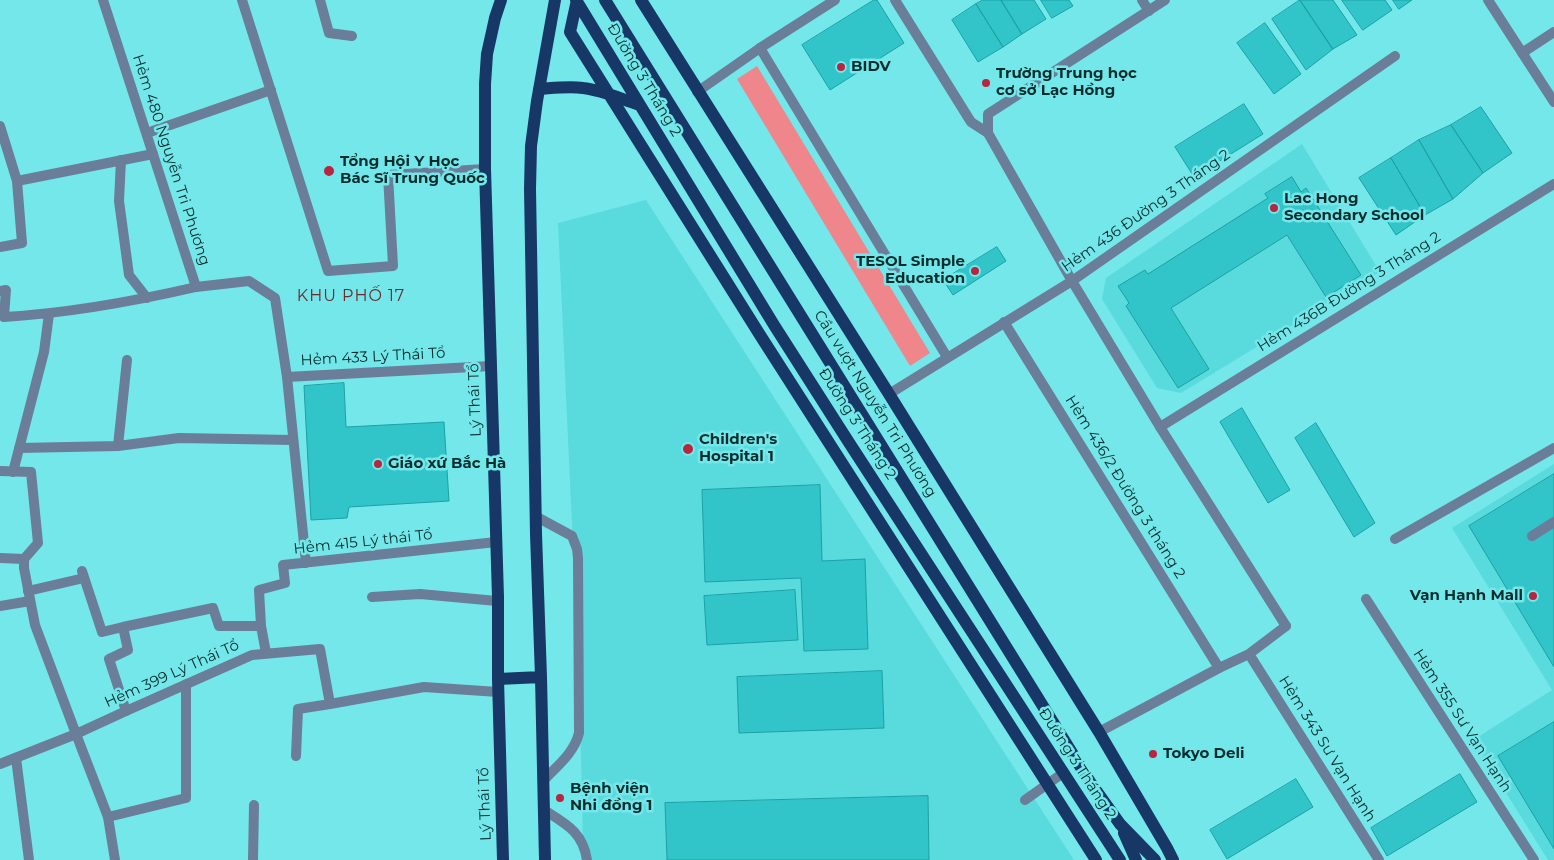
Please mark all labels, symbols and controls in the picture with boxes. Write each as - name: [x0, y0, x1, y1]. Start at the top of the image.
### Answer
- street label: Đường 3 Tháng 2: [603, 20, 685, 140]
- street label: Hẻm 480 Nguyễn Tri Phương: [128, 52, 214, 268]
- place label: BIDV: [851, 58, 891, 76]
- marker: BIDV: [835, 61, 847, 73]
- place label: Trường Trung học cơ sở Lạc Hồng: [996, 65, 1137, 100]
- marker: Trường Trung học cơ sở Lạc Hồng: [980, 77, 992, 89]
- street label: Hẻm 436 Đường 3 Tháng 2: [1058, 146, 1234, 276]
- place label: Tổng Hội Y Học Bác Sĩ Trung Quốc: [340, 153, 485, 188]
- marker: Tổng Hội Y Học Bác Sĩ Trung Quốc: [322, 164, 336, 178]
- place label: Lac Hong Secondary School: [1284, 190, 1424, 225]
- marker: Lac Hong Secondary School: [1268, 202, 1280, 214]
- street label: Hẻm 436B Đường 3 Tháng 2: [1254, 228, 1444, 356]
- place label: TESOL Simple Education: [856, 253, 965, 288]
- marker: TESOL Simple Education: [969, 265, 981, 277]
- district label: KHU PHỐ 17: [296, 286, 406, 306]
- street label: Cầu vượt Nguyễn Tri Phương: [810, 307, 940, 501]
- street label: Hẻm 433 Lý Thái Tổ: [300, 344, 446, 370]
- street label: Lý Thái Tổ: [465, 363, 485, 437]
- street label: Đường 3 Tháng 2: [814, 365, 900, 483]
- street label: Hẻm 436/2 Đường 3 tháng 2: [1061, 392, 1189, 582]
- place label: Children's Hospital 1: [699, 431, 777, 466]
- marker: Children's Hospital 1: [681, 442, 695, 456]
- place label: Giáo xứ Bắc Hà: [388, 455, 506, 473]
- marker: Giáo xứ Bắc Hà: [372, 458, 384, 470]
- street label: Hẻm 415 Lý thái Tổ: [293, 526, 433, 558]
- place label: Vạn Hạnh Mall: [1410, 587, 1523, 605]
- marker: Vạn Hạnh Mall: [1527, 590, 1539, 602]
- street label: Hẻm 399 Lý Thái Tổ: [102, 636, 242, 712]
- street label: Hẻm 355 Sư Vạn Hạnh: [1409, 646, 1515, 796]
- street label: Hẻm 343 Sư Vạn Hạnh: [1275, 673, 1379, 825]
- street label: Đường 3 Tháng 2: [1034, 705, 1120, 823]
- place label: Tokyo Deli: [1163, 745, 1244, 763]
- marker: Tokyo Deli: [1147, 748, 1159, 760]
- street label: Lý Thái Tổ: [475, 767, 495, 841]
- place label: Bệnh viện Nhi đồng 1: [570, 780, 652, 815]
- marker: Bệnh viện Nhi đồng 1: [554, 792, 566, 804]

